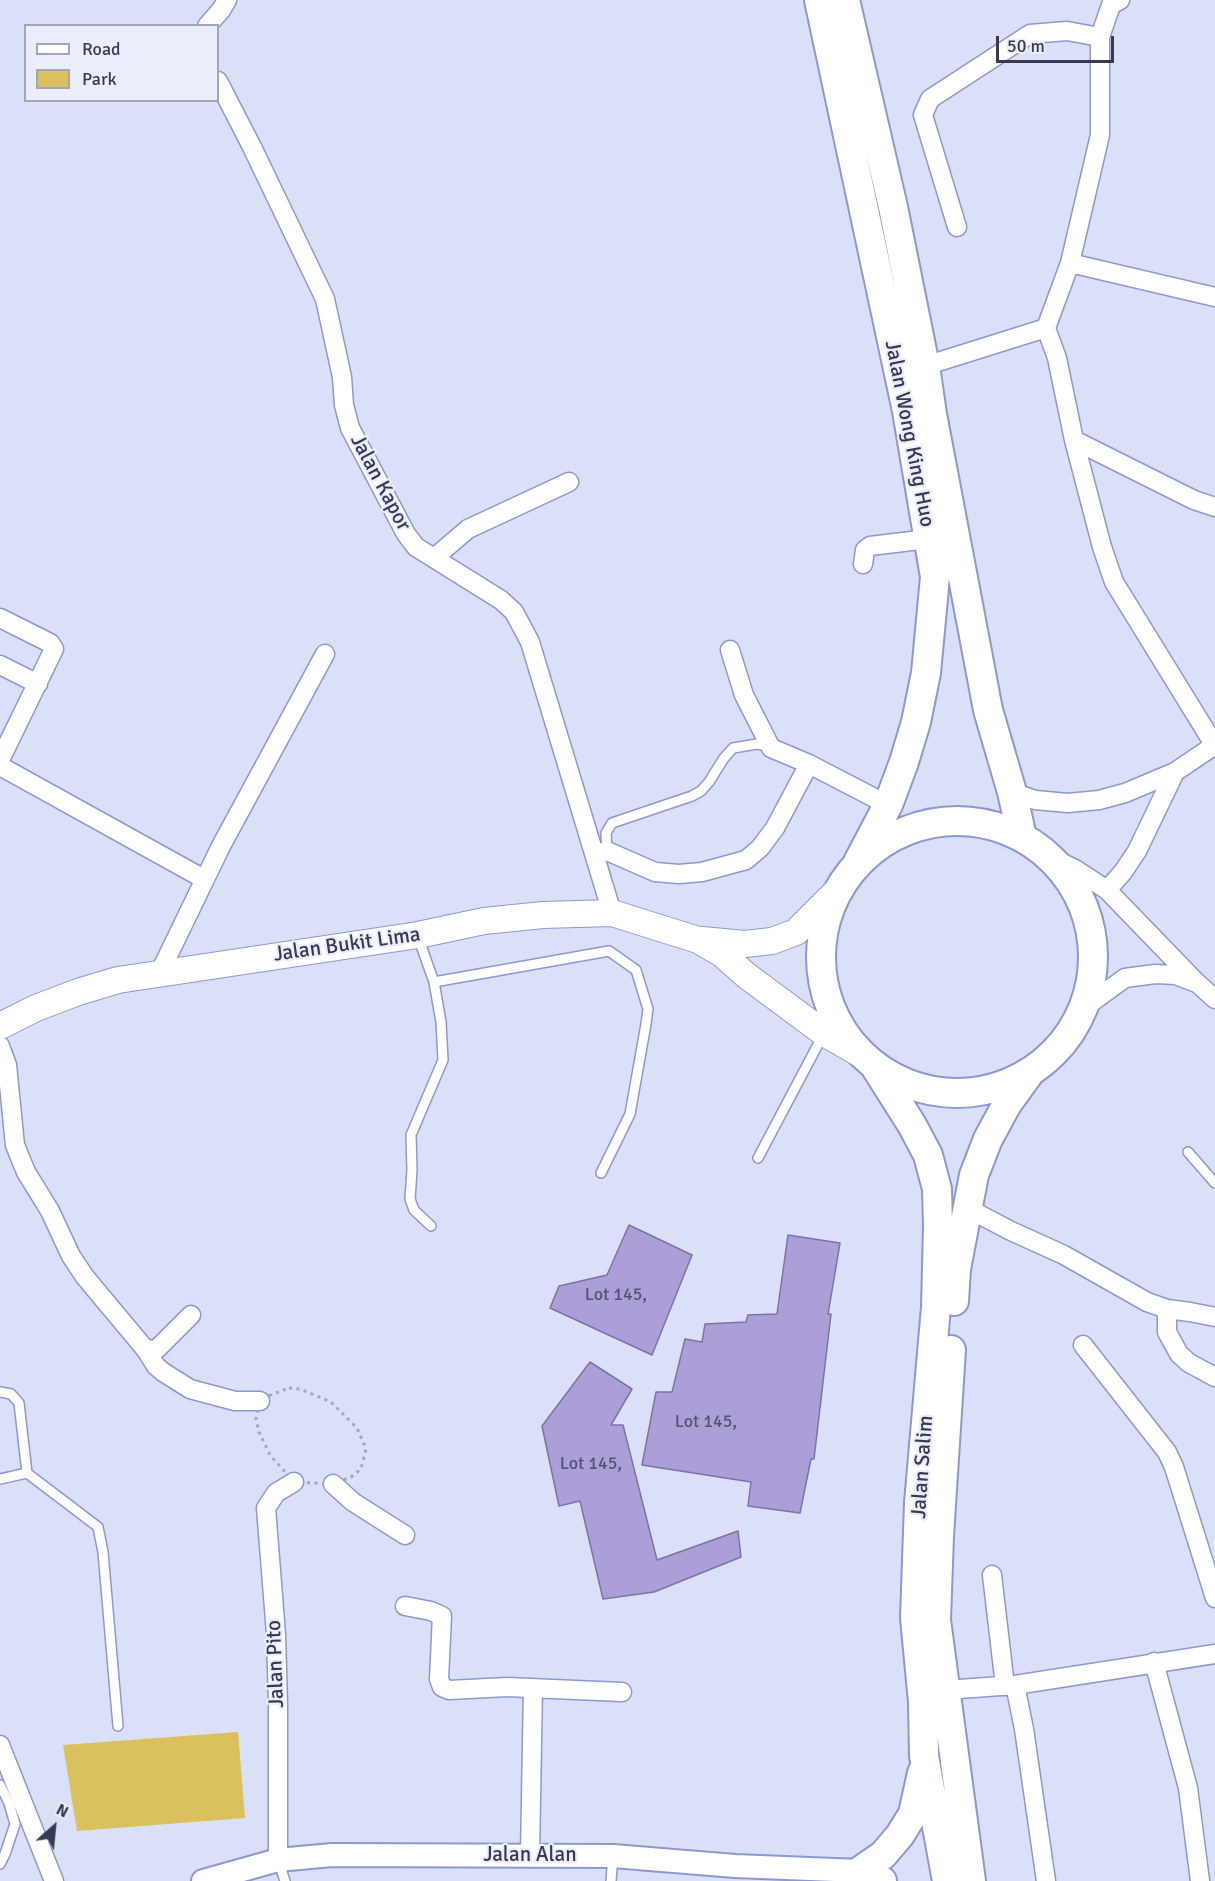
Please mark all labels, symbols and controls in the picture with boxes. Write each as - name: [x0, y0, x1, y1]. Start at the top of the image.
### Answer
- legend: [24, 24, 219, 102]
- scale bar: [999, 24, 1118, 62]
- text: 50 m: [1007, 35, 1045, 57]
- text: Road: [82, 38, 121, 60]
- text: Park: [82, 68, 117, 90]
- street label: Jalan Wong King Huo: [879, 339, 939, 529]
- street label: Jalan Kapor: [344, 431, 416, 535]
- street label: Jalan Bukit Lima: [272, 922, 422, 968]
- house number: Lot 145,: [585, 1284, 647, 1306]
- house number: Lot 145,: [675, 1411, 737, 1433]
- street label: Jalan Salim: [907, 1415, 939, 1519]
- house number: Lot 145,: [560, 1453, 622, 1475]
- street label: Jalan Pito: [262, 1620, 290, 1708]
- north arrow: [24, 1797, 84, 1857]
- text: N: [53, 1800, 72, 1822]
- street label: Jalan Alan: [483, 1842, 577, 1868]

